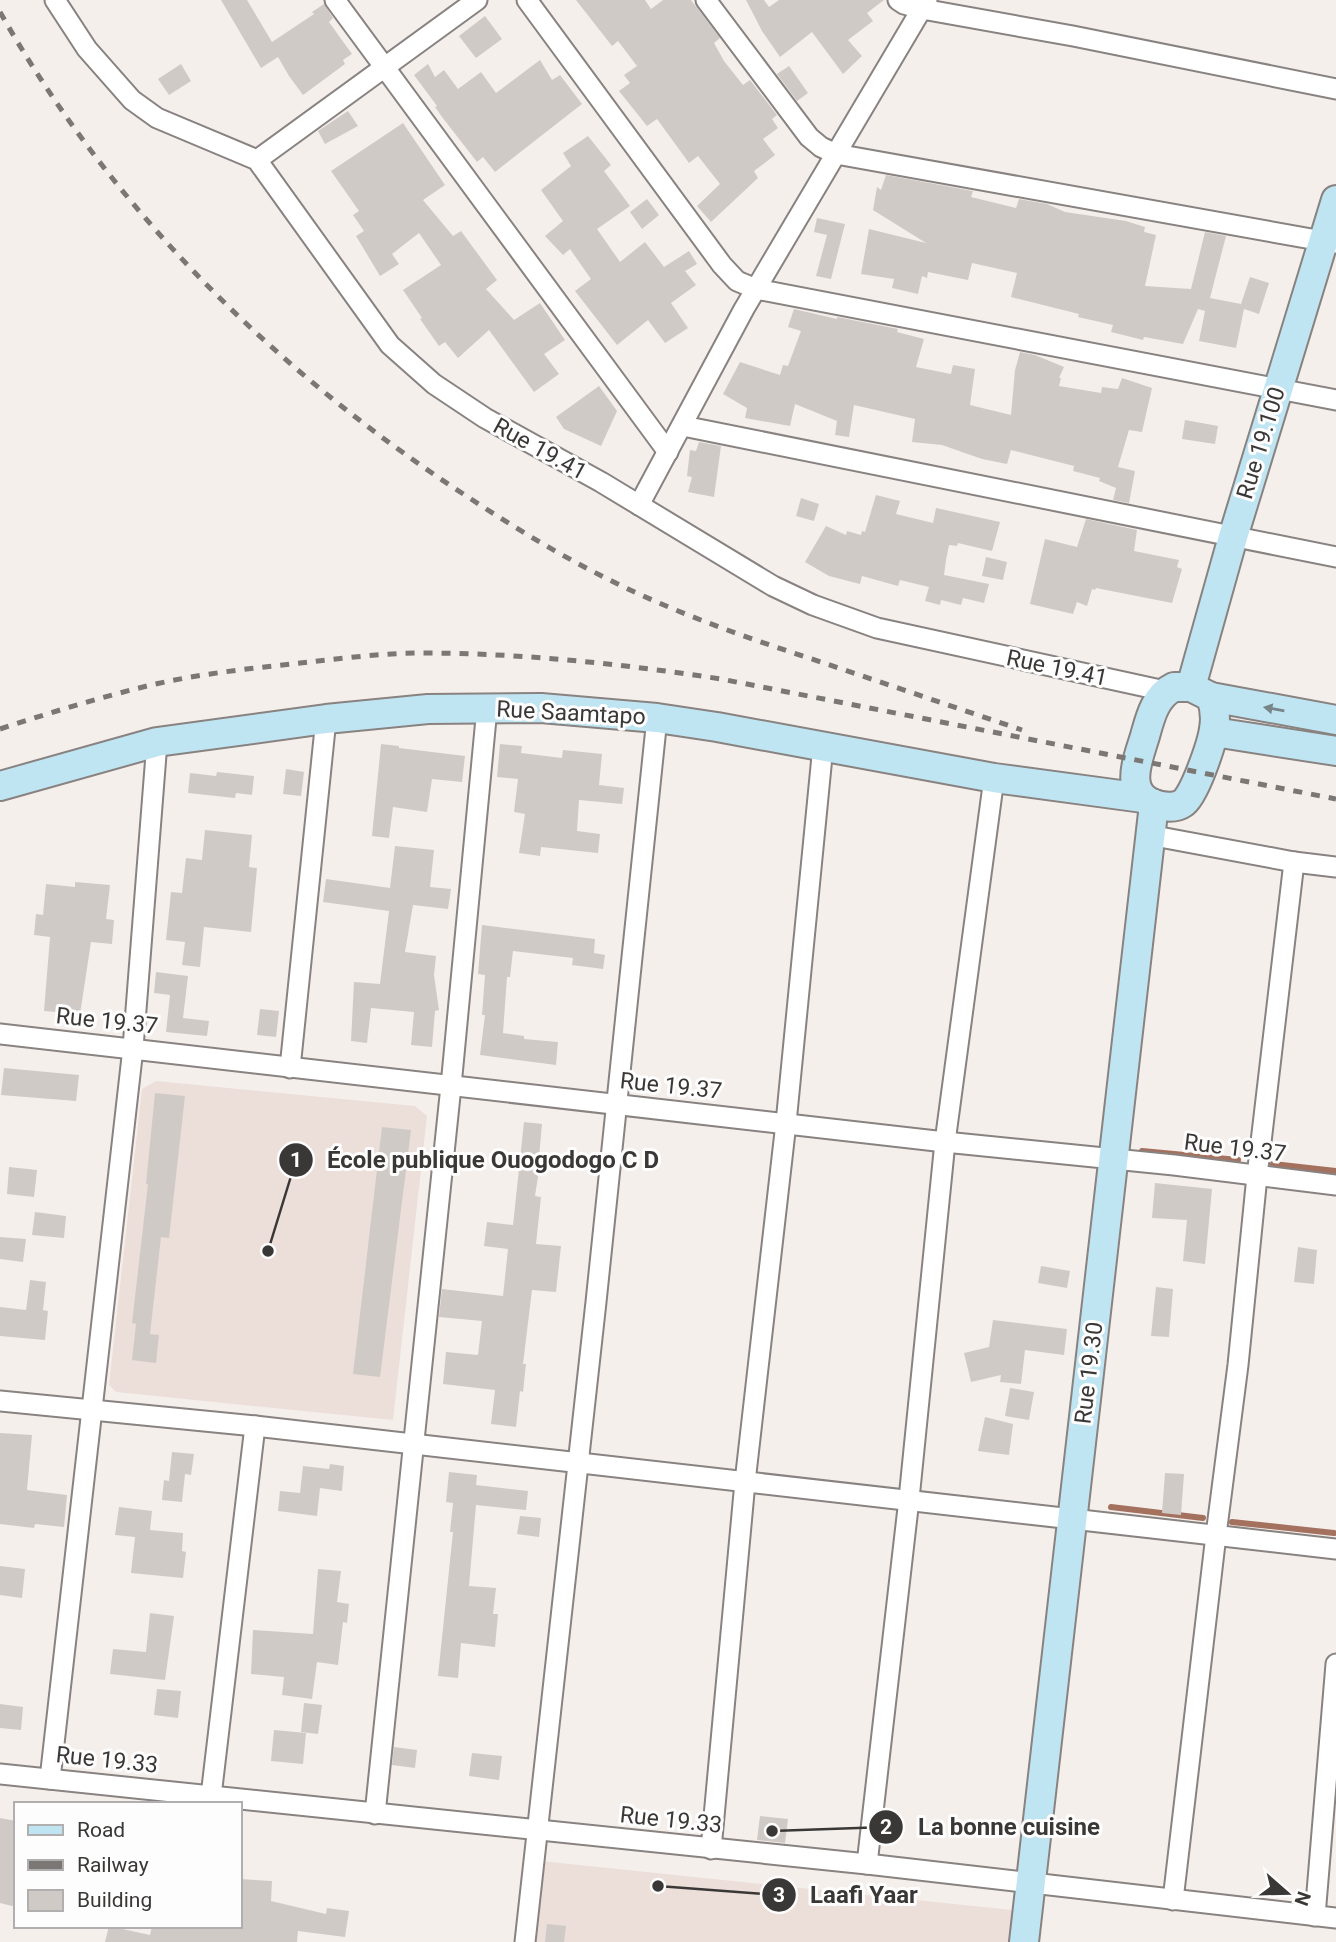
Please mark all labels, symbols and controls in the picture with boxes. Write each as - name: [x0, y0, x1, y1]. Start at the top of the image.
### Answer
- street label: Rue 19.100: [1231, 384, 1291, 502]
- street label: Rue 19.41: [489, 412, 591, 486]
- street label: Rue 19.41: [1004, 644, 1110, 692]
- street label: Rue Saamtapo: [496, 696, 646, 730]
- one-way arrow: [1263, 703, 1285, 714]
- street label: Rue 19.37: [55, 1002, 159, 1040]
- street label: Rue 19.37: [619, 1067, 723, 1105]
- street label: Rue 19.37: [1182, 1128, 1288, 1168]
- callout: École publique Ouogodogo C D: [278, 1137, 673, 1182]
- text: École publique Ouogodogo C D: [327, 1146, 659, 1174]
- text: 1: [290, 1148, 302, 1172]
- street label: Rue 19.30: [1069, 1320, 1109, 1426]
- street label: Rue 19.33: [55, 1741, 159, 1779]
- street label: Rue 19.33: [619, 1801, 723, 1839]
- legend: [14, 1802, 242, 1928]
- callout: La bonne cuisine: [869, 1804, 1114, 1849]
- text: La bonne cuisine: [918, 1813, 1100, 1841]
- text: 2: [880, 1815, 892, 1839]
- text: Road: [77, 1818, 125, 1842]
- text: Railway: [77, 1853, 149, 1877]
- north arrow: [1252, 1858, 1322, 1928]
- callout: Laafi Yaar: [761, 1873, 932, 1918]
- text: Laafi Yaar: [810, 1881, 918, 1909]
- text: 3: [773, 1883, 785, 1907]
- text: Building: [77, 1888, 152, 1912]
- text: N: [1289, 1888, 1316, 1909]

